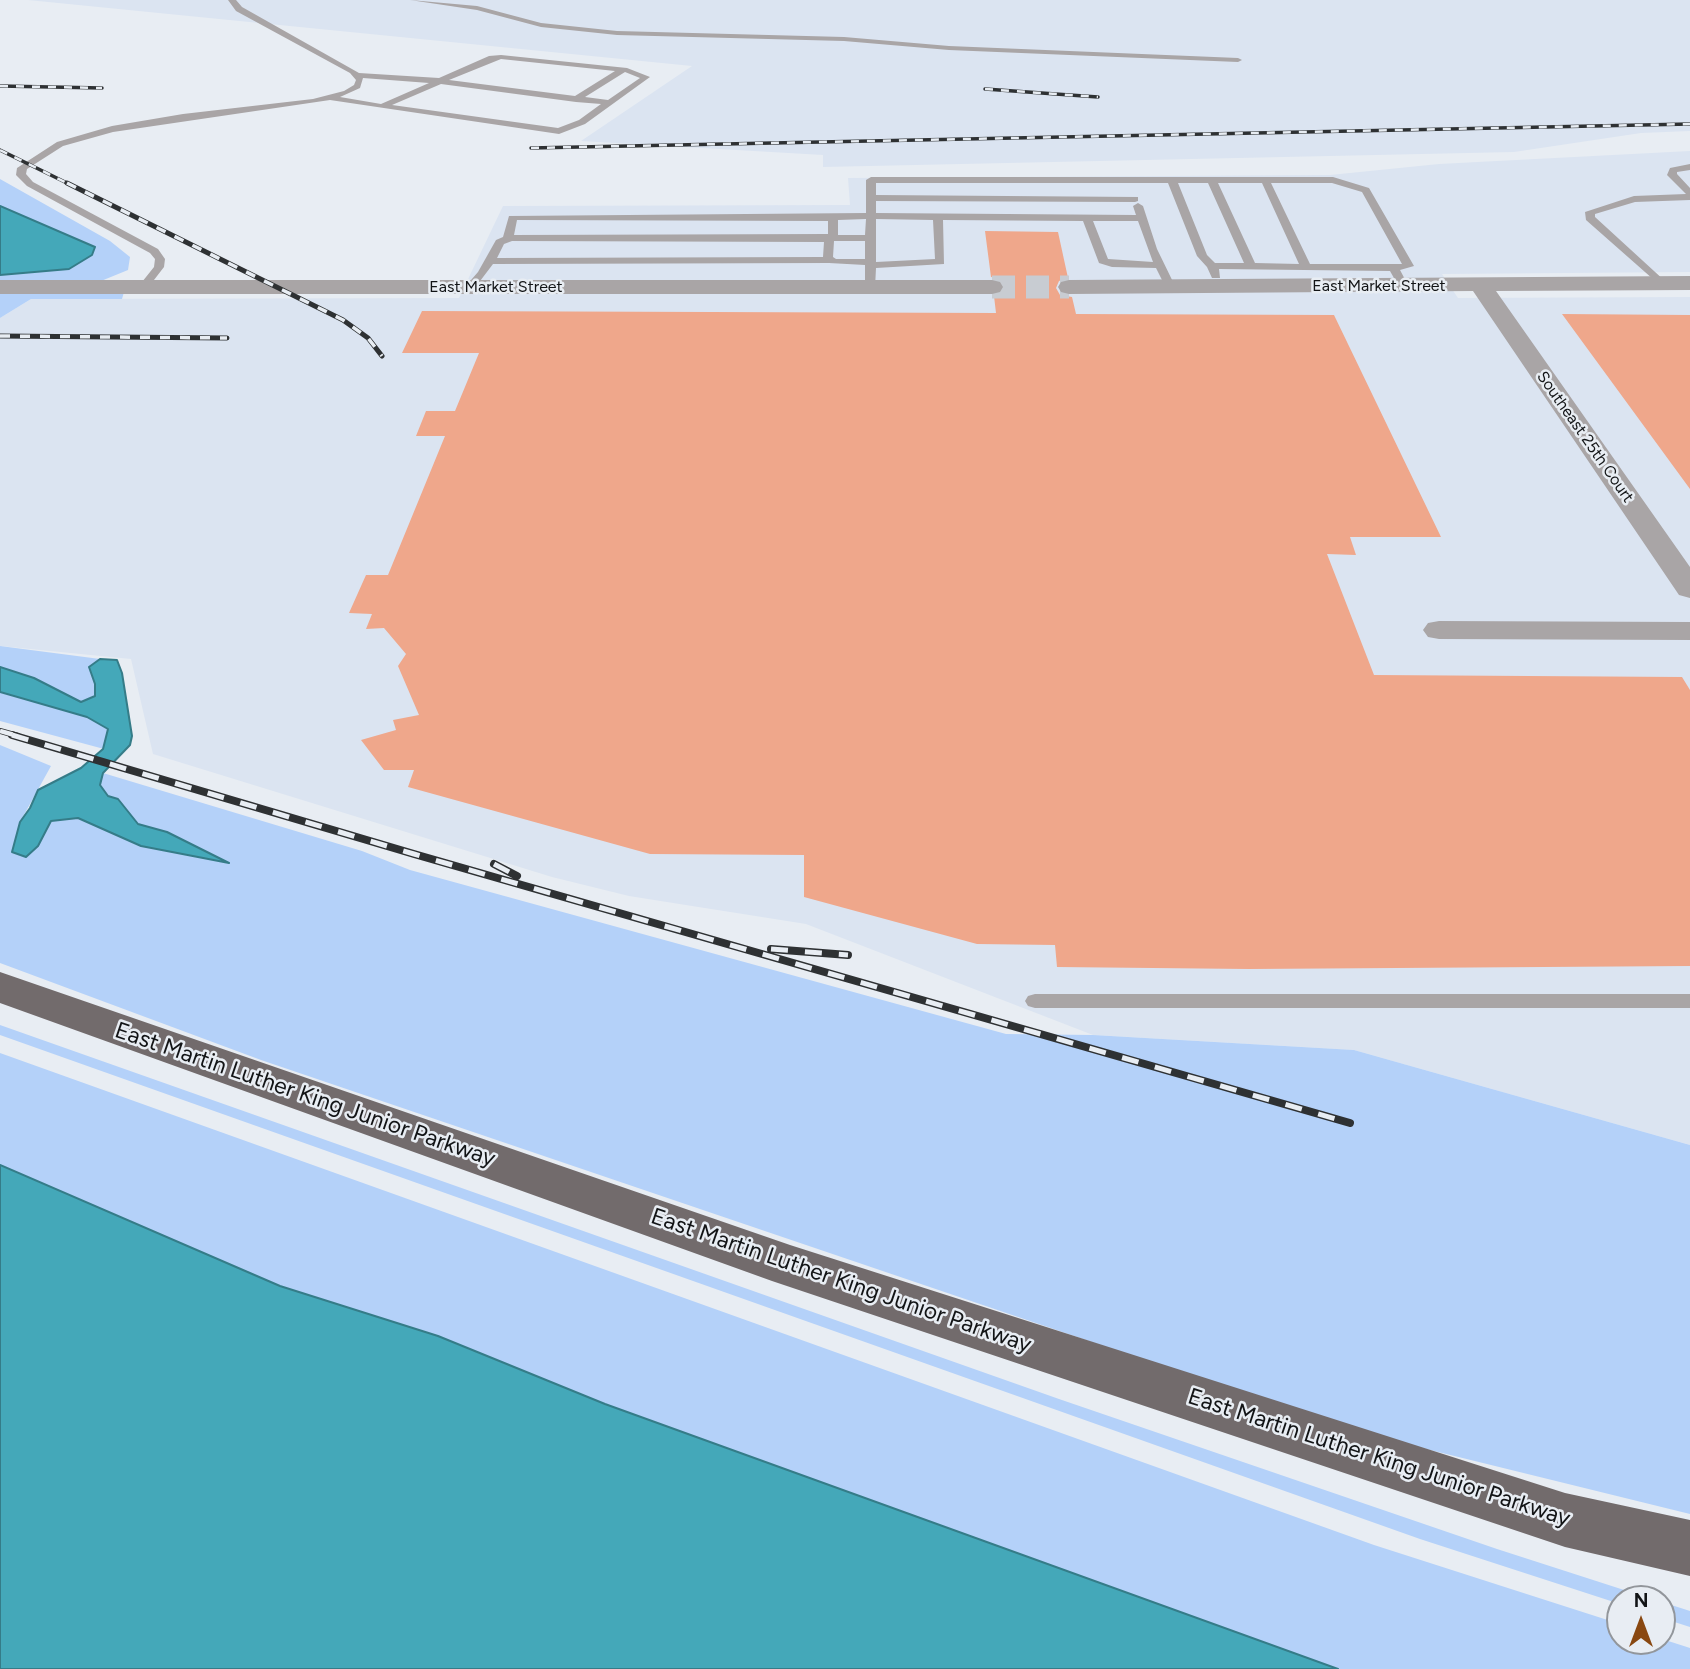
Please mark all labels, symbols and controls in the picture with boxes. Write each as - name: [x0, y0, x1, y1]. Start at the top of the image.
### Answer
- street label: East Market Street: [1312, 276, 1446, 296]
- street label: East Market Street: [429, 277, 563, 297]
- street label: Southeast 25th Court: [1533, 368, 1637, 506]
- street label: East Martin Luther King Junior Parkway: [111, 1017, 499, 1173]
- street label: East Martin Luther King Junior Parkway: [647, 1203, 1035, 1359]
- street label: East Martin Luther King Junior Parkway: [1184, 1383, 1574, 1533]
- north arrow: [1606, 1585, 1676, 1655]
- text: N: [1634, 1589, 1648, 1612]

